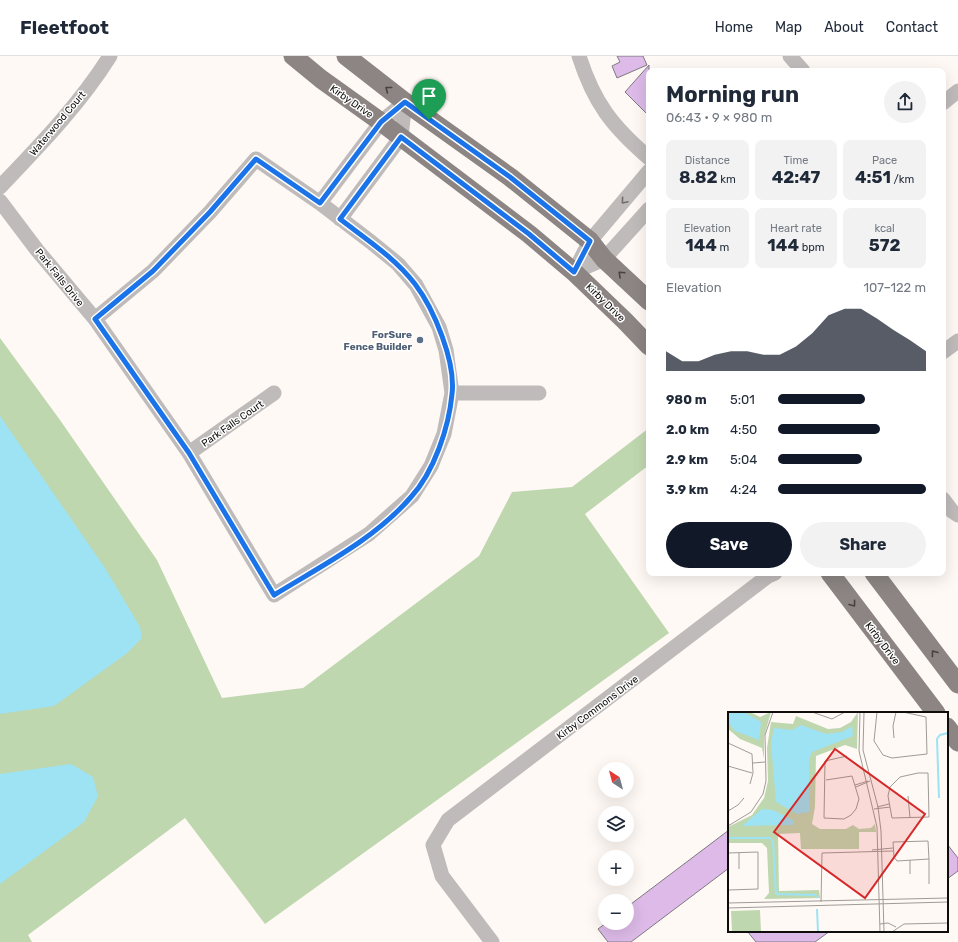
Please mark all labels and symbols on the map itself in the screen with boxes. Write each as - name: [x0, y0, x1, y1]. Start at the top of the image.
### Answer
- pin: [412, 79, 446, 120]
- street label: Kirby Drive: [328, 83, 376, 121]
- one-way arrow: [385, 87, 392, 94]
- street label: Waterwood Court: [27, 89, 88, 158]
- one-way arrow: [622, 196, 629, 203]
- street label: Park Falls Drive: [32, 246, 86, 309]
- one-way arrow: [618, 272, 625, 279]
- street label: Kirby Drive: [583, 281, 628, 325]
- place label: ForSure Fence Builder: [344, 329, 412, 353]
- marker: ForSure Fence Builder: [415, 335, 425, 345]
- street label: Park Falls Court: [199, 398, 266, 450]
- one-way arrow: [848, 600, 856, 607]
- street label: Kirby Drive: [862, 620, 902, 667]
- one-way arrow: [932, 650, 939, 657]
- street label: Kirby Commons Drive: [554, 673, 641, 742]
- inset map: [728, 712, 948, 932]
- north arrow: [598, 762, 634, 798]

